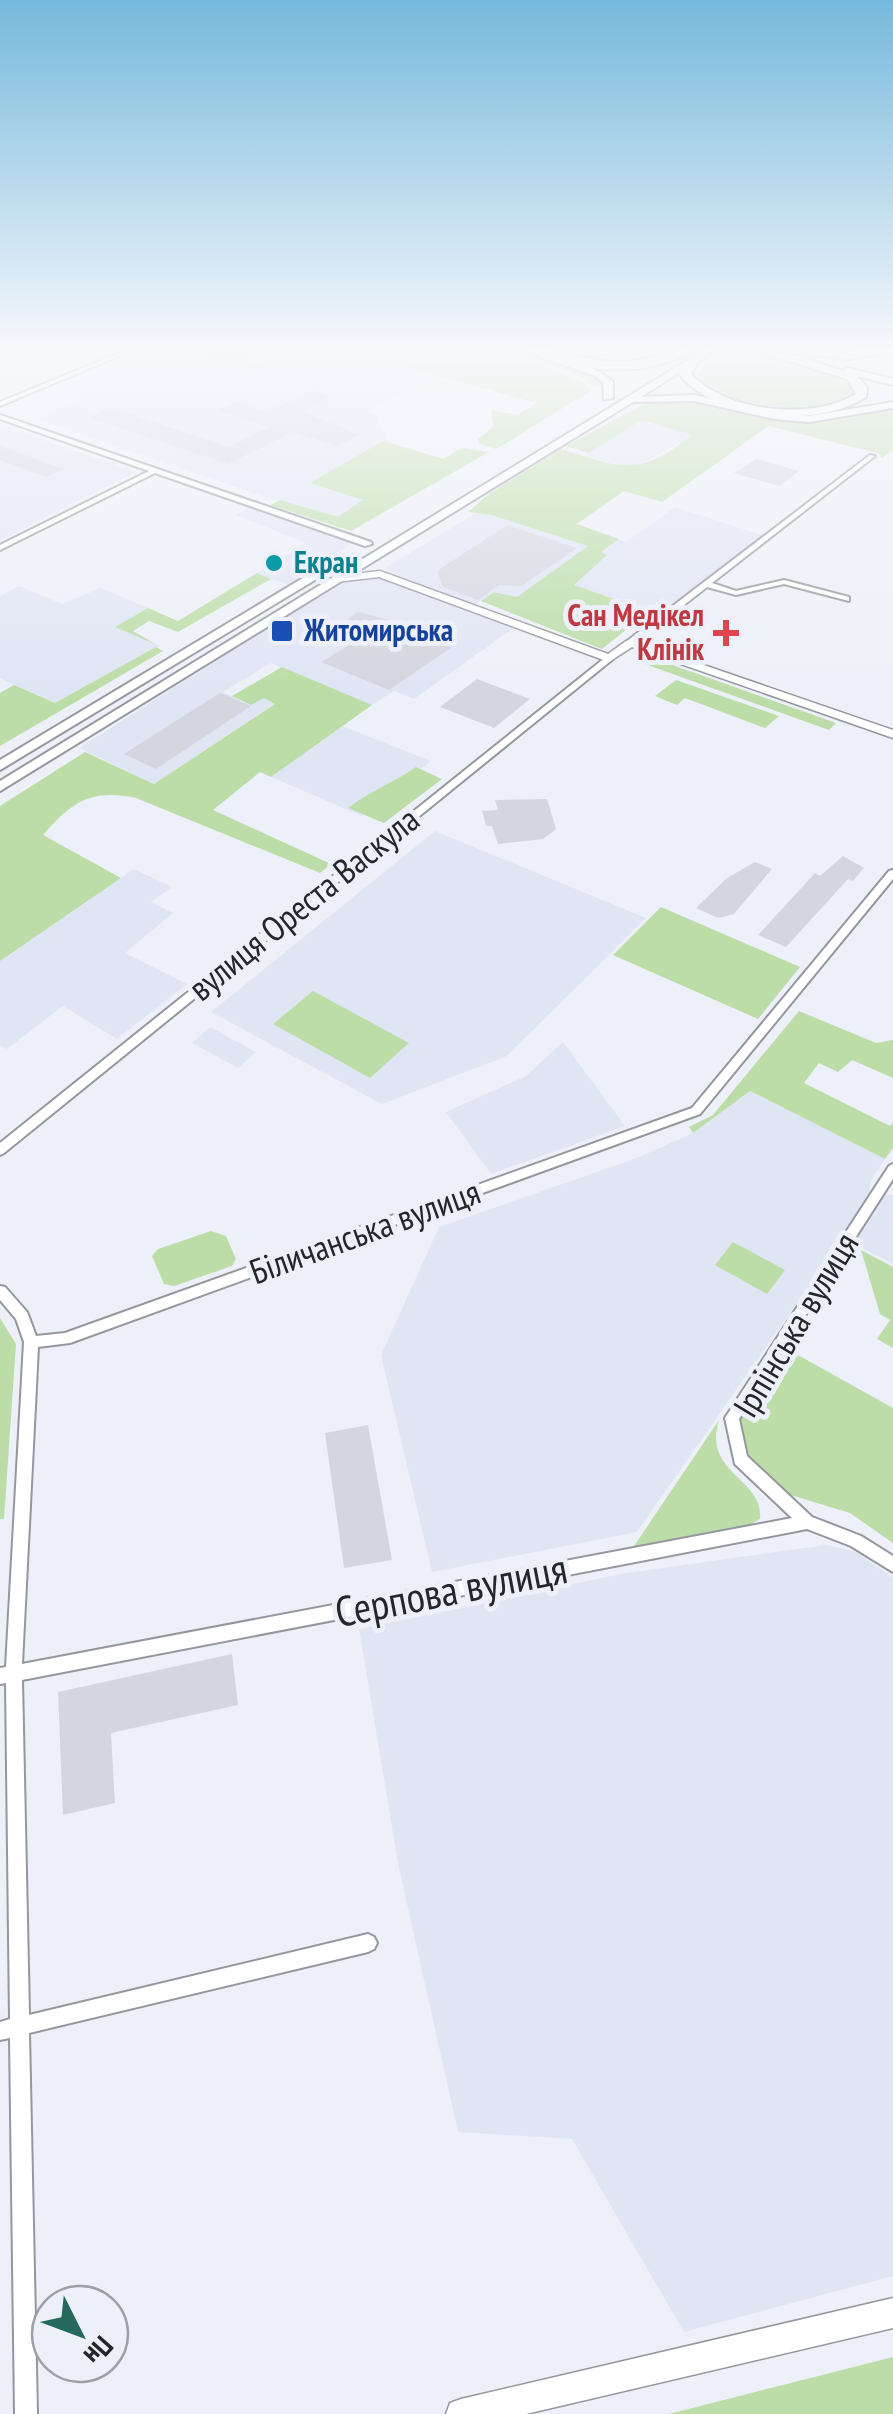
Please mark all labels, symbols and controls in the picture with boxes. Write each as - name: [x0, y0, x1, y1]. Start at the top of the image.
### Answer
- place label: Екран: [294, 542, 358, 581]
- marker: Екран: [263, 552, 285, 574]
- place label: Сан Медікел Клінік: [567, 595, 705, 668]
- place label: Житомирська: [303, 610, 453, 649]
- marker: Житомирська: [269, 618, 295, 644]
- marker: Сан Медікел Клінік: [713, 620, 739, 646]
- street label: вулиця Ореста Васкула: [179, 796, 428, 1010]
- street label: Біличанська вулиця: [243, 1168, 486, 1294]
- street label: Ірпінська вулиця: [722, 1224, 868, 1425]
- street label: Серпова вулиця: [330, 1540, 572, 1639]
- north arrow: [30, 2284, 130, 2384]
- text: Пн: [76, 2329, 122, 2374]

